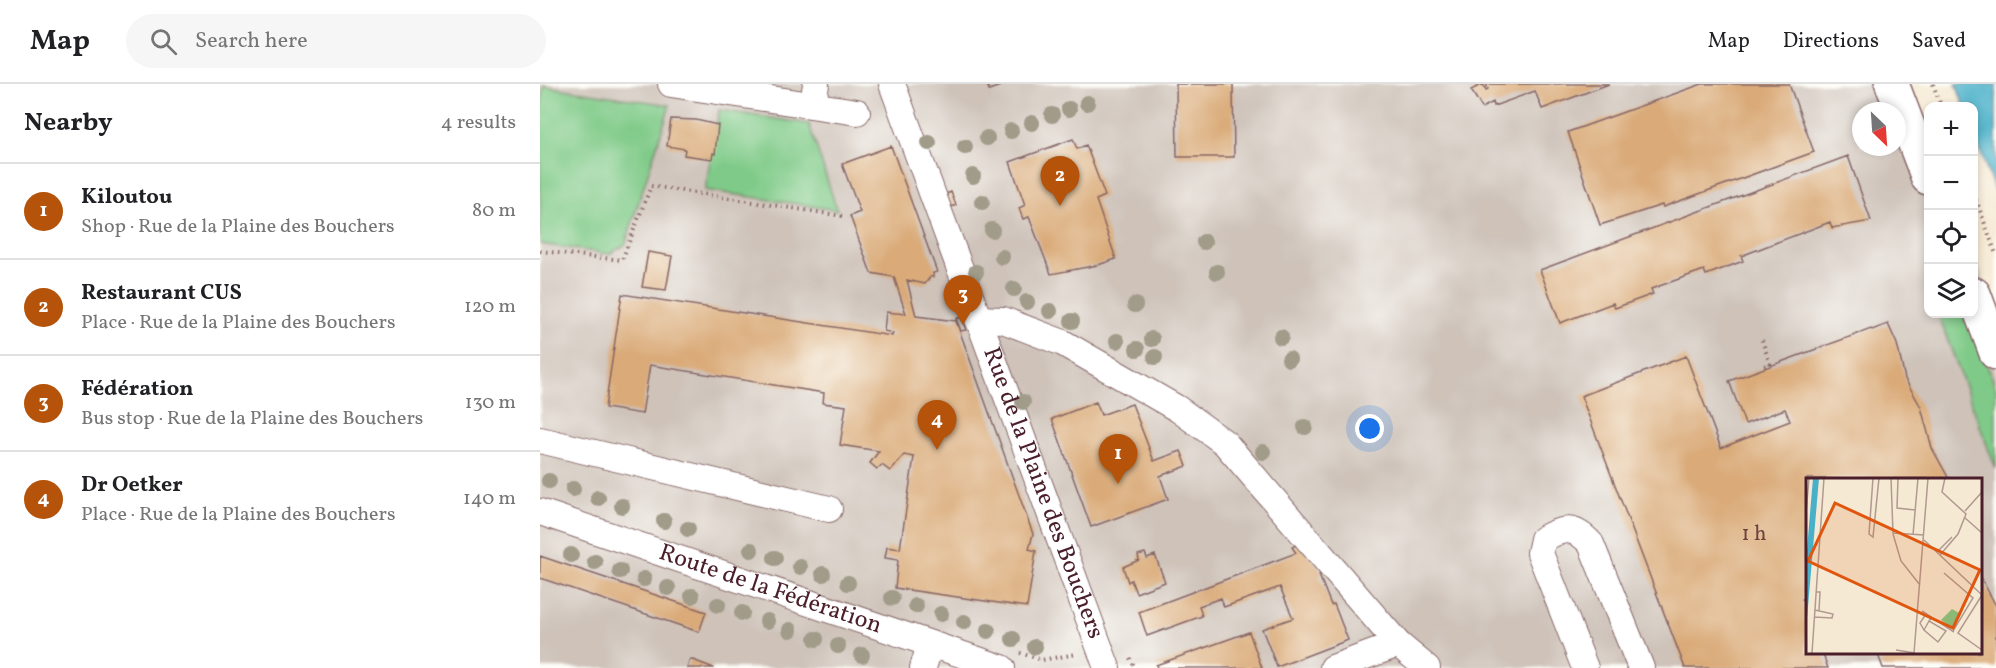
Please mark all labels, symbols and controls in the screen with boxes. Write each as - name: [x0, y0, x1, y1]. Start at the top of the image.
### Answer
- search box: [126, 14, 546, 68]
- text: Map: [30, 22, 90, 61]
- icon: search: [147, 25, 180, 58]
- text: Search here: [195, 26, 308, 57]
- text: Map: [1708, 27, 1750, 56]
- text: Directions: [1783, 27, 1879, 56]
- text: Saved: [1912, 27, 1966, 56]
- north arrow: [1852, 102, 1906, 156]
- map controls: [1924, 102, 1978, 318]
- button: +: [1924, 102, 1978, 156]
- text: Nearby: [24, 105, 113, 141]
- text: 4 results: [441, 109, 516, 137]
- pin: 2: [1040, 156, 1080, 206]
- button: −: [1924, 156, 1978, 210]
- text: Kiloutou: [81, 182, 172, 213]
- text: 1: [39, 197, 48, 225]
- text: 80 m: [472, 197, 516, 225]
- button: locate: [1924, 210, 1978, 264]
- text: Shop · Rue de la Plaine des Bouchers: [81, 213, 395, 241]
- button: layers: [1924, 264, 1978, 318]
- pin: 3: [944, 276, 982, 325]
- text: Restaurant CUS: [81, 278, 242, 309]
- text: 2: [38, 293, 49, 321]
- text: 120 m: [464, 293, 516, 321]
- text: Place · Rue de la Plaine des Bouchers: [81, 309, 396, 337]
- street label: Rue de la Plaine des Bouchers: [973, 343, 1112, 644]
- text: Fédération: [81, 374, 194, 405]
- text: 3: [38, 389, 49, 417]
- text: 130 m: [465, 389, 516, 417]
- pin: 4: [918, 400, 956, 450]
- text: Bus stop · Rue de la Plaine des Bouchers: [81, 405, 423, 433]
- your location: [1355, 414, 1384, 443]
- pin: 1: [1098, 434, 1138, 484]
- text: Dr Oetker: [81, 470, 183, 501]
- inset map: [1806, 478, 1981, 653]
- text: 4: [37, 485, 50, 513]
- text: 140 m: [463, 485, 516, 513]
- text: Place · Rue de la Plaine des Bouchers: [81, 501, 396, 529]
- house number: 1 h: [1742, 520, 1766, 549]
- street label: Route de la Fédération: [654, 536, 886, 643]

